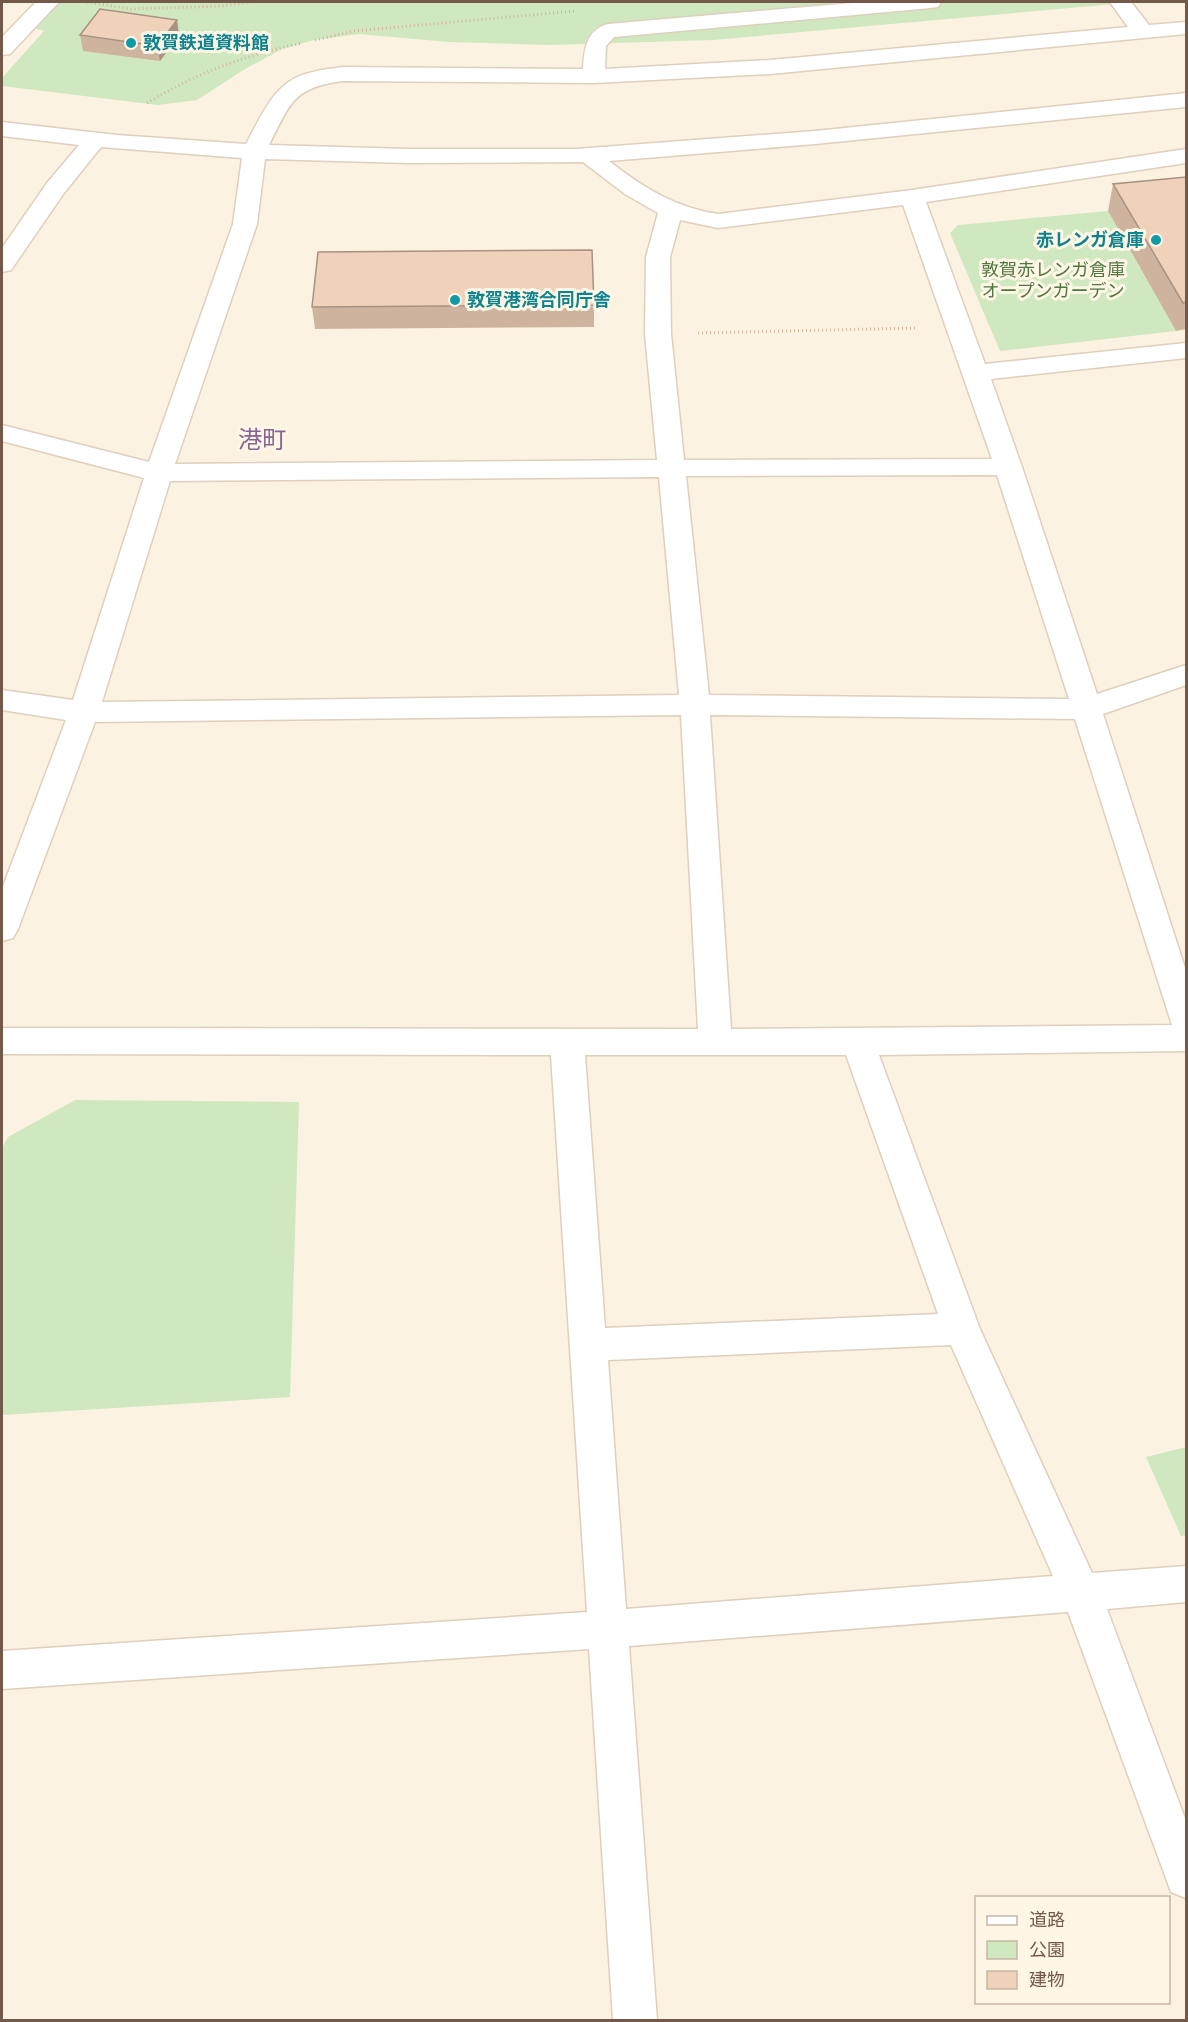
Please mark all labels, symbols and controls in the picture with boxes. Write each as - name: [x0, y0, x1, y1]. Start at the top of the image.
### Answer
- place label: 敦賀鉄道資料館: [143, 30, 269, 56]
- marker: 敦賀鉄道資料館: [124, 36, 138, 50]
- place label: 赤レンガ倉庫: [1036, 227, 1144, 253]
- marker: 赤レンガ倉庫: [1149, 233, 1163, 247]
- park label: 敦賀赤レンガ倉庫 オープンガーデン: [981, 257, 1125, 304]
- place label: 敦賀港湾合同庁舎: [467, 287, 611, 313]
- marker: 敦賀港湾合同庁舎: [448, 293, 462, 307]
- district label: 港町: [238, 422, 286, 457]
- legend: [975, 1896, 1170, 2004]
- text: 道路: [1029, 1907, 1065, 1933]
- text: 公園: [1029, 1937, 1065, 1963]
- text: 建物: [1029, 1967, 1065, 1993]

